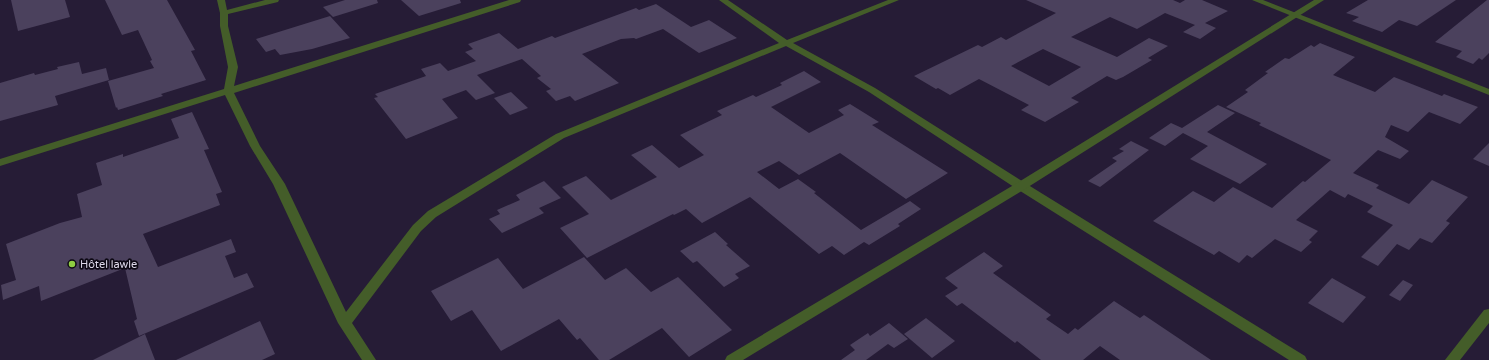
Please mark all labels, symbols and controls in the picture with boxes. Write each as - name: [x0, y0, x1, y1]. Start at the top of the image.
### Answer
- place label: Hôtel lawle: [80, 258, 137, 271]
- marker: Hôtel lawle: [67, 259, 77, 269]

